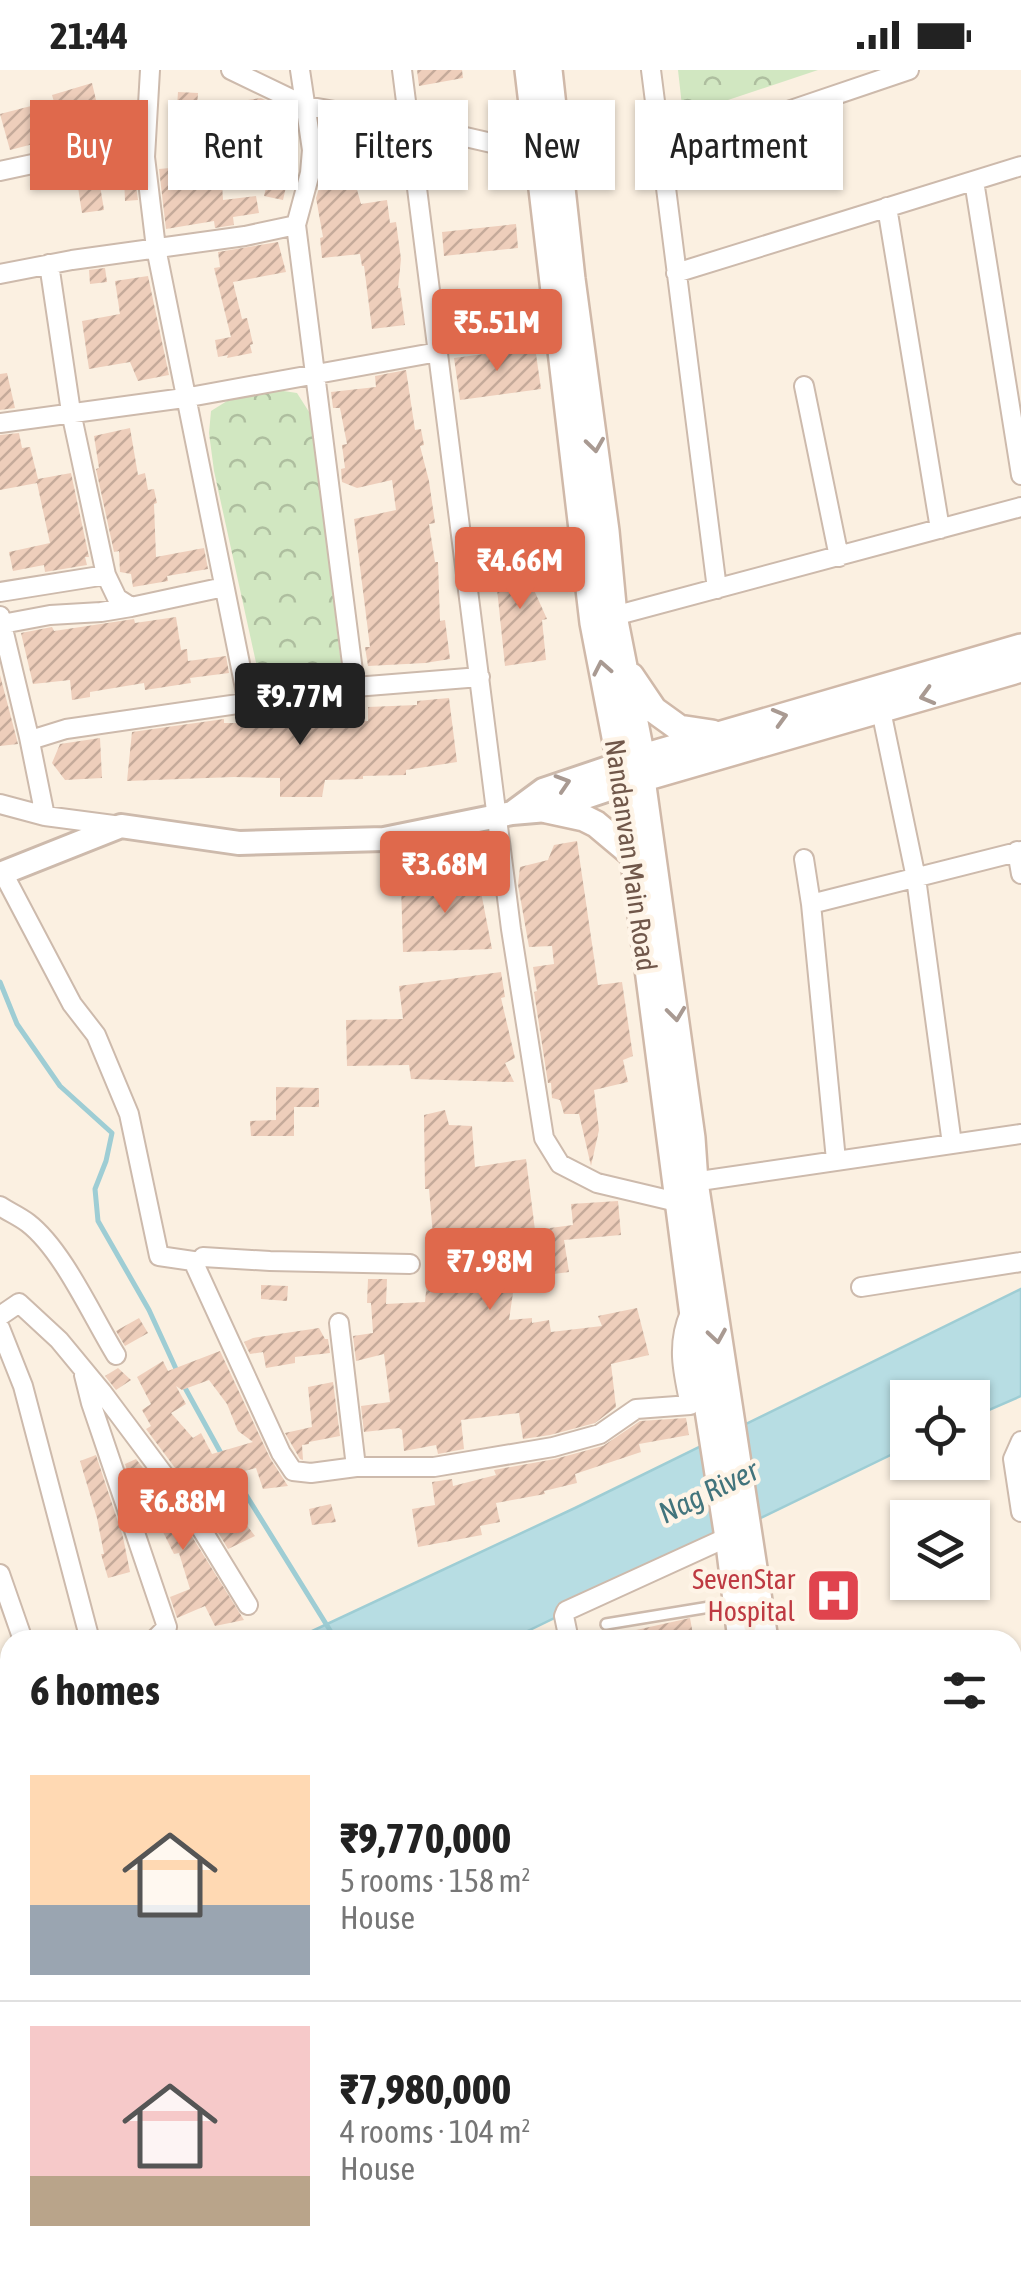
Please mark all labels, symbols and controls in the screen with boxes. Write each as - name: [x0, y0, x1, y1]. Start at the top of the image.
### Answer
- text: 21:44: [50, 14, 128, 57]
- chip: Buy: [30, 100, 148, 190]
- chip: Rent: [168, 100, 298, 190]
- chip: Filters: [318, 100, 468, 190]
- chip: New: [488, 100, 615, 190]
- chip: Apartment: [635, 100, 843, 190]
- pin: ₹5.51M: [416, 289, 578, 374]
- text: ₹5.51M: [454, 303, 540, 340]
- one-way arrow: [583, 436, 604, 453]
- pin: ₹4.66M: [439, 527, 601, 612]
- text: ₹4.66M: [477, 541, 563, 578]
- one-way arrow: [592, 660, 613, 677]
- pin: ₹9.77M: [219, 663, 381, 748]
- text: ₹9.77M: [257, 677, 343, 714]
- one-way arrow: [920, 684, 937, 705]
- one-way arrow: [771, 708, 788, 729]
- street label: Nandanvan Main Road: [599, 737, 663, 973]
- one-way arrow: [553, 774, 571, 795]
- pin: ₹3.68M: [364, 831, 526, 916]
- text: ₹3.68M: [402, 845, 488, 882]
- one-way arrow: [664, 1005, 685, 1022]
- pin: ₹7.98M: [409, 1228, 571, 1313]
- text: ₹7.98M: [447, 1242, 533, 1279]
- one-way arrow: [706, 1328, 727, 1344]
- map controls: [890, 1380, 990, 1600]
- button: locate: [890, 1380, 990, 1480]
- water label: Nag River: [653, 1452, 764, 1530]
- pin: ₹6.88M: [102, 1468, 264, 1553]
- text: ₹6.88M: [140, 1482, 226, 1519]
- button: layers: [890, 1500, 990, 1600]
- place label: SevenStar Hospital: [692, 1563, 796, 1627]
- hospital icon: SevenStar Hospital: [804, 1565, 864, 1625]
- icon: filters: [937, 1663, 992, 1718]
- text: 6 homes: [30, 1666, 160, 1714]
- text: ₹9,770,000: [340, 1814, 511, 1862]
- icon: home: [110, 1815, 230, 1935]
- text: 5 rooms · 158 m²: [340, 1862, 530, 1899]
- text: House: [340, 1899, 415, 1936]
- text: ₹7,980,000: [340, 2065, 511, 2113]
- icon: home: [110, 2066, 230, 2186]
- text: 4 rooms · 104 m²: [340, 2113, 530, 2150]
- text: House: [340, 2150, 415, 2187]

